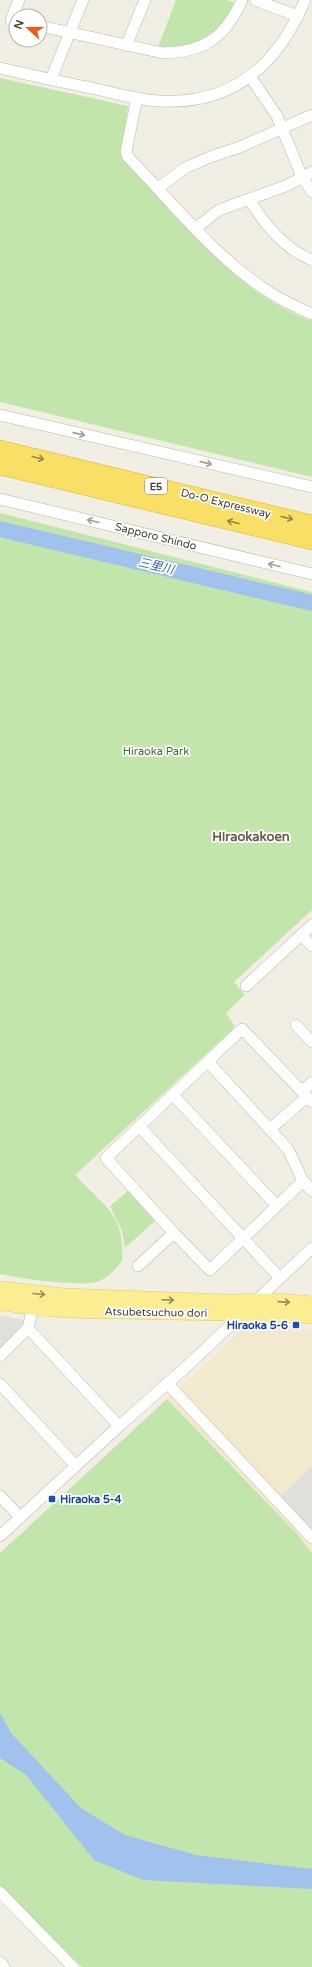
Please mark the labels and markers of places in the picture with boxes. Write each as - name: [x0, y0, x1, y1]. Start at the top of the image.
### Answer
- place label: Hiraoka 5-6: [227, 1319, 288, 1332]
- marker: Hiraoka 5-6: [291, 1320, 301, 1330]
- place label: Hiraoka 5-4: [60, 1493, 121, 1506]
- marker: Hiraoka 5-4: [47, 1494, 57, 1504]

